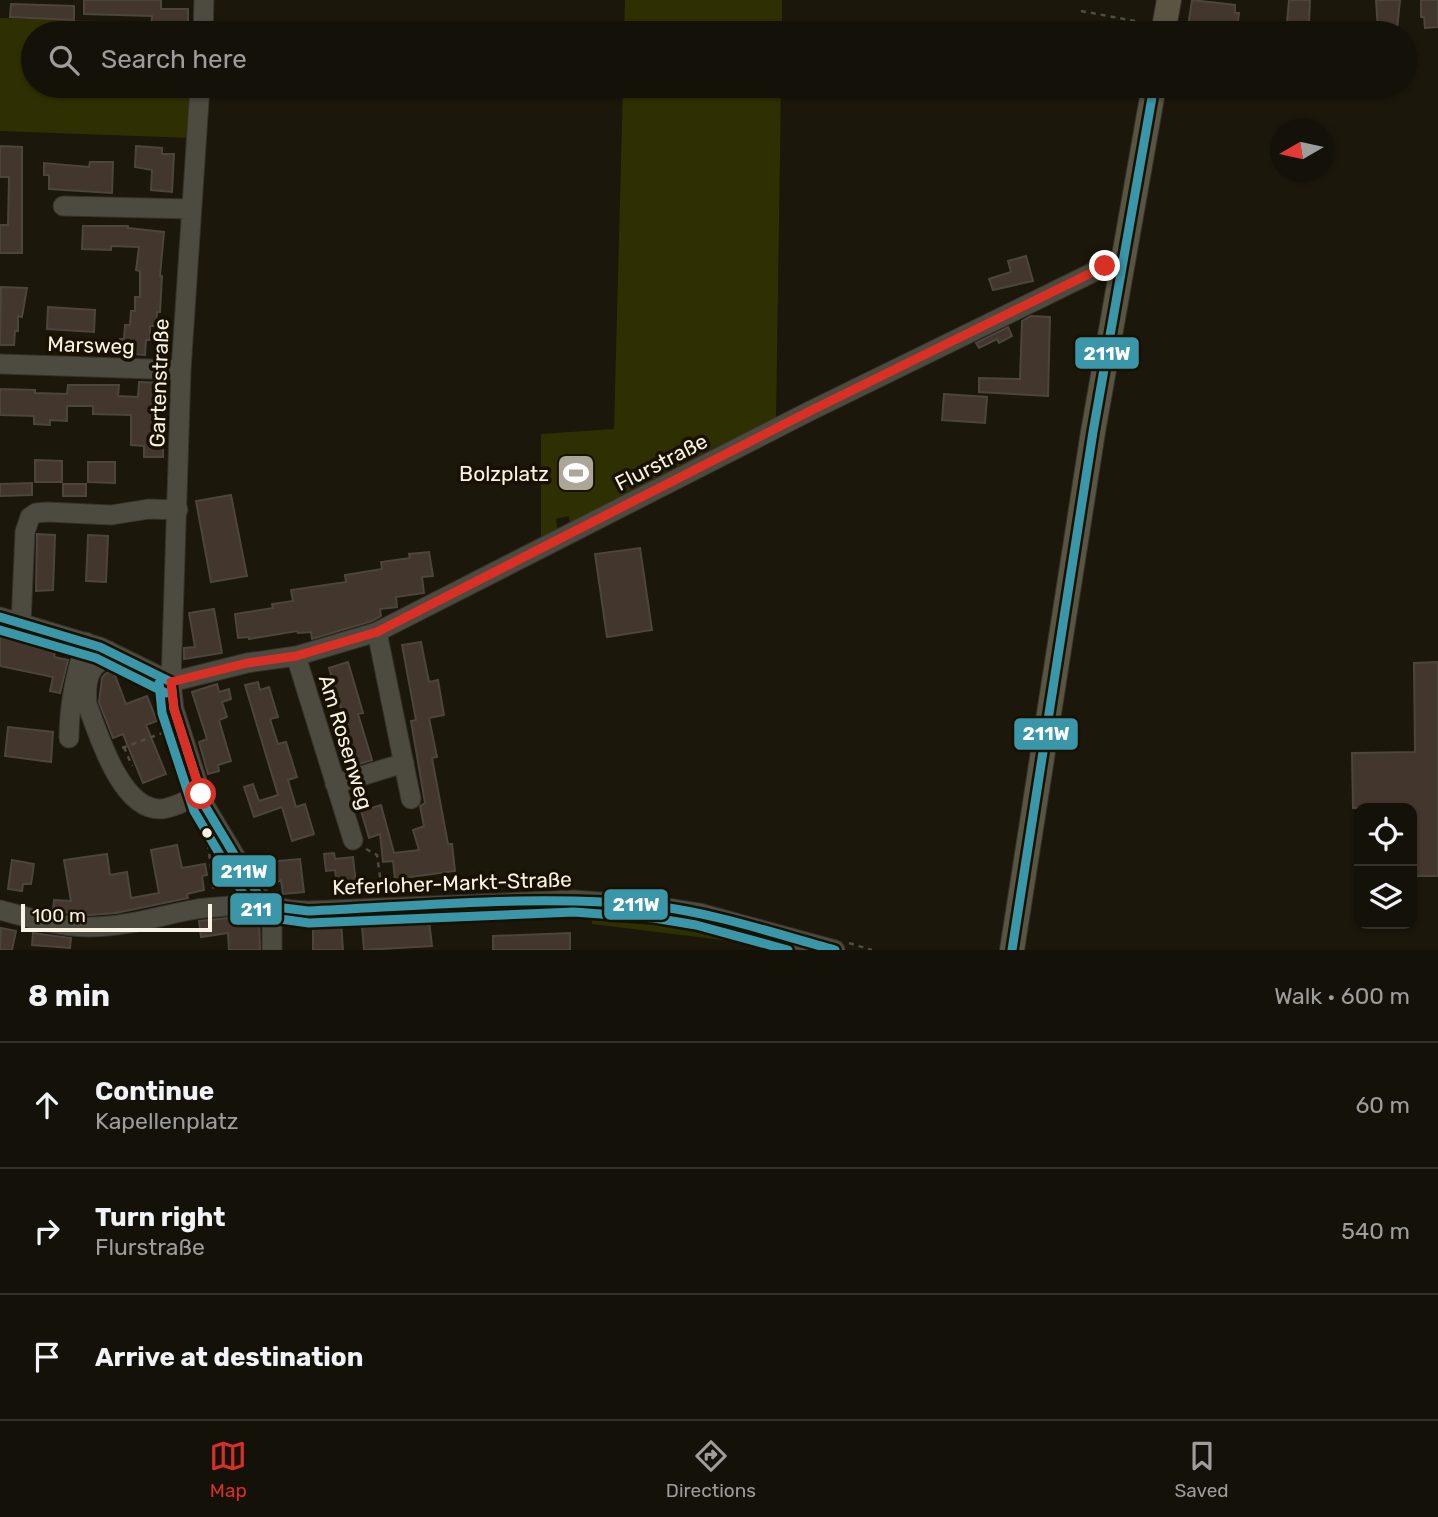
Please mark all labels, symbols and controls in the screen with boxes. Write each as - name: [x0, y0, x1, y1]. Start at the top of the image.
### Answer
- search box: [21, 21, 1417, 98]
- icon: search: [45, 41, 83, 79]
- text: Search here: [101, 44, 247, 75]
- north arrow: [1270, 119, 1333, 182]
- route end: [1089, 250, 1120, 281]
- street label: Gartenstraße: [144, 318, 174, 448]
- street label: Marsweg: [47, 331, 135, 359]
- line badge: 211W: [1074, 336, 1140, 370]
- text: 211W: [1083, 342, 1131, 365]
- street label: Flurstraße: [611, 428, 711, 496]
- sports icon: Bolzplatz: [555, 452, 597, 494]
- place label: Bolzplatz: [459, 461, 549, 486]
- street label: Am Rosenweg: [314, 672, 378, 812]
- line badge: 211W: [1013, 717, 1079, 751]
- text: 211W: [1022, 722, 1070, 745]
- route start: [185, 778, 216, 809]
- map controls: [1354, 803, 1417, 929]
- button: locate: [1354, 803, 1417, 866]
- unlabelled marker: [200, 826, 214, 840]
- line badge: 211W: [211, 854, 277, 888]
- text: 211W: [220, 860, 268, 883]
- street label: Keferloher-Markt-Straße: [332, 866, 572, 900]
- button: layers: [1354, 866, 1417, 929]
- line badge: 211W: [603, 888, 669, 921]
- line badge: 211: [229, 892, 283, 926]
- text: 211W: [612, 893, 660, 916]
- text: 211: [240, 898, 272, 921]
- scale bar: [21, 901, 212, 933]
- text: 100 m: [32, 904, 86, 927]
- text: 8 min: [28, 978, 110, 1014]
- text: Walk · 600 m: [1274, 982, 1410, 1010]
- text: Continue: [95, 1076, 214, 1107]
- icon: ahead: [28, 1086, 66, 1124]
- text: 60 m: [1355, 1091, 1410, 1119]
- text: Kapellenplatz: [95, 1107, 239, 1135]
- text: Turn right: [95, 1202, 225, 1233]
- icon: right: [28, 1212, 66, 1250]
- text: 540 m: [1341, 1217, 1410, 1245]
- text: Flurstraße: [95, 1233, 205, 1261]
- icon: arrive: [28, 1338, 66, 1376]
- text: Arrive at destination: [95, 1342, 363, 1373]
- tab: Map: [209, 1437, 247, 1502]
- tab: Directions: [666, 1437, 756, 1502]
- tab: Saved: [1174, 1437, 1229, 1502]

